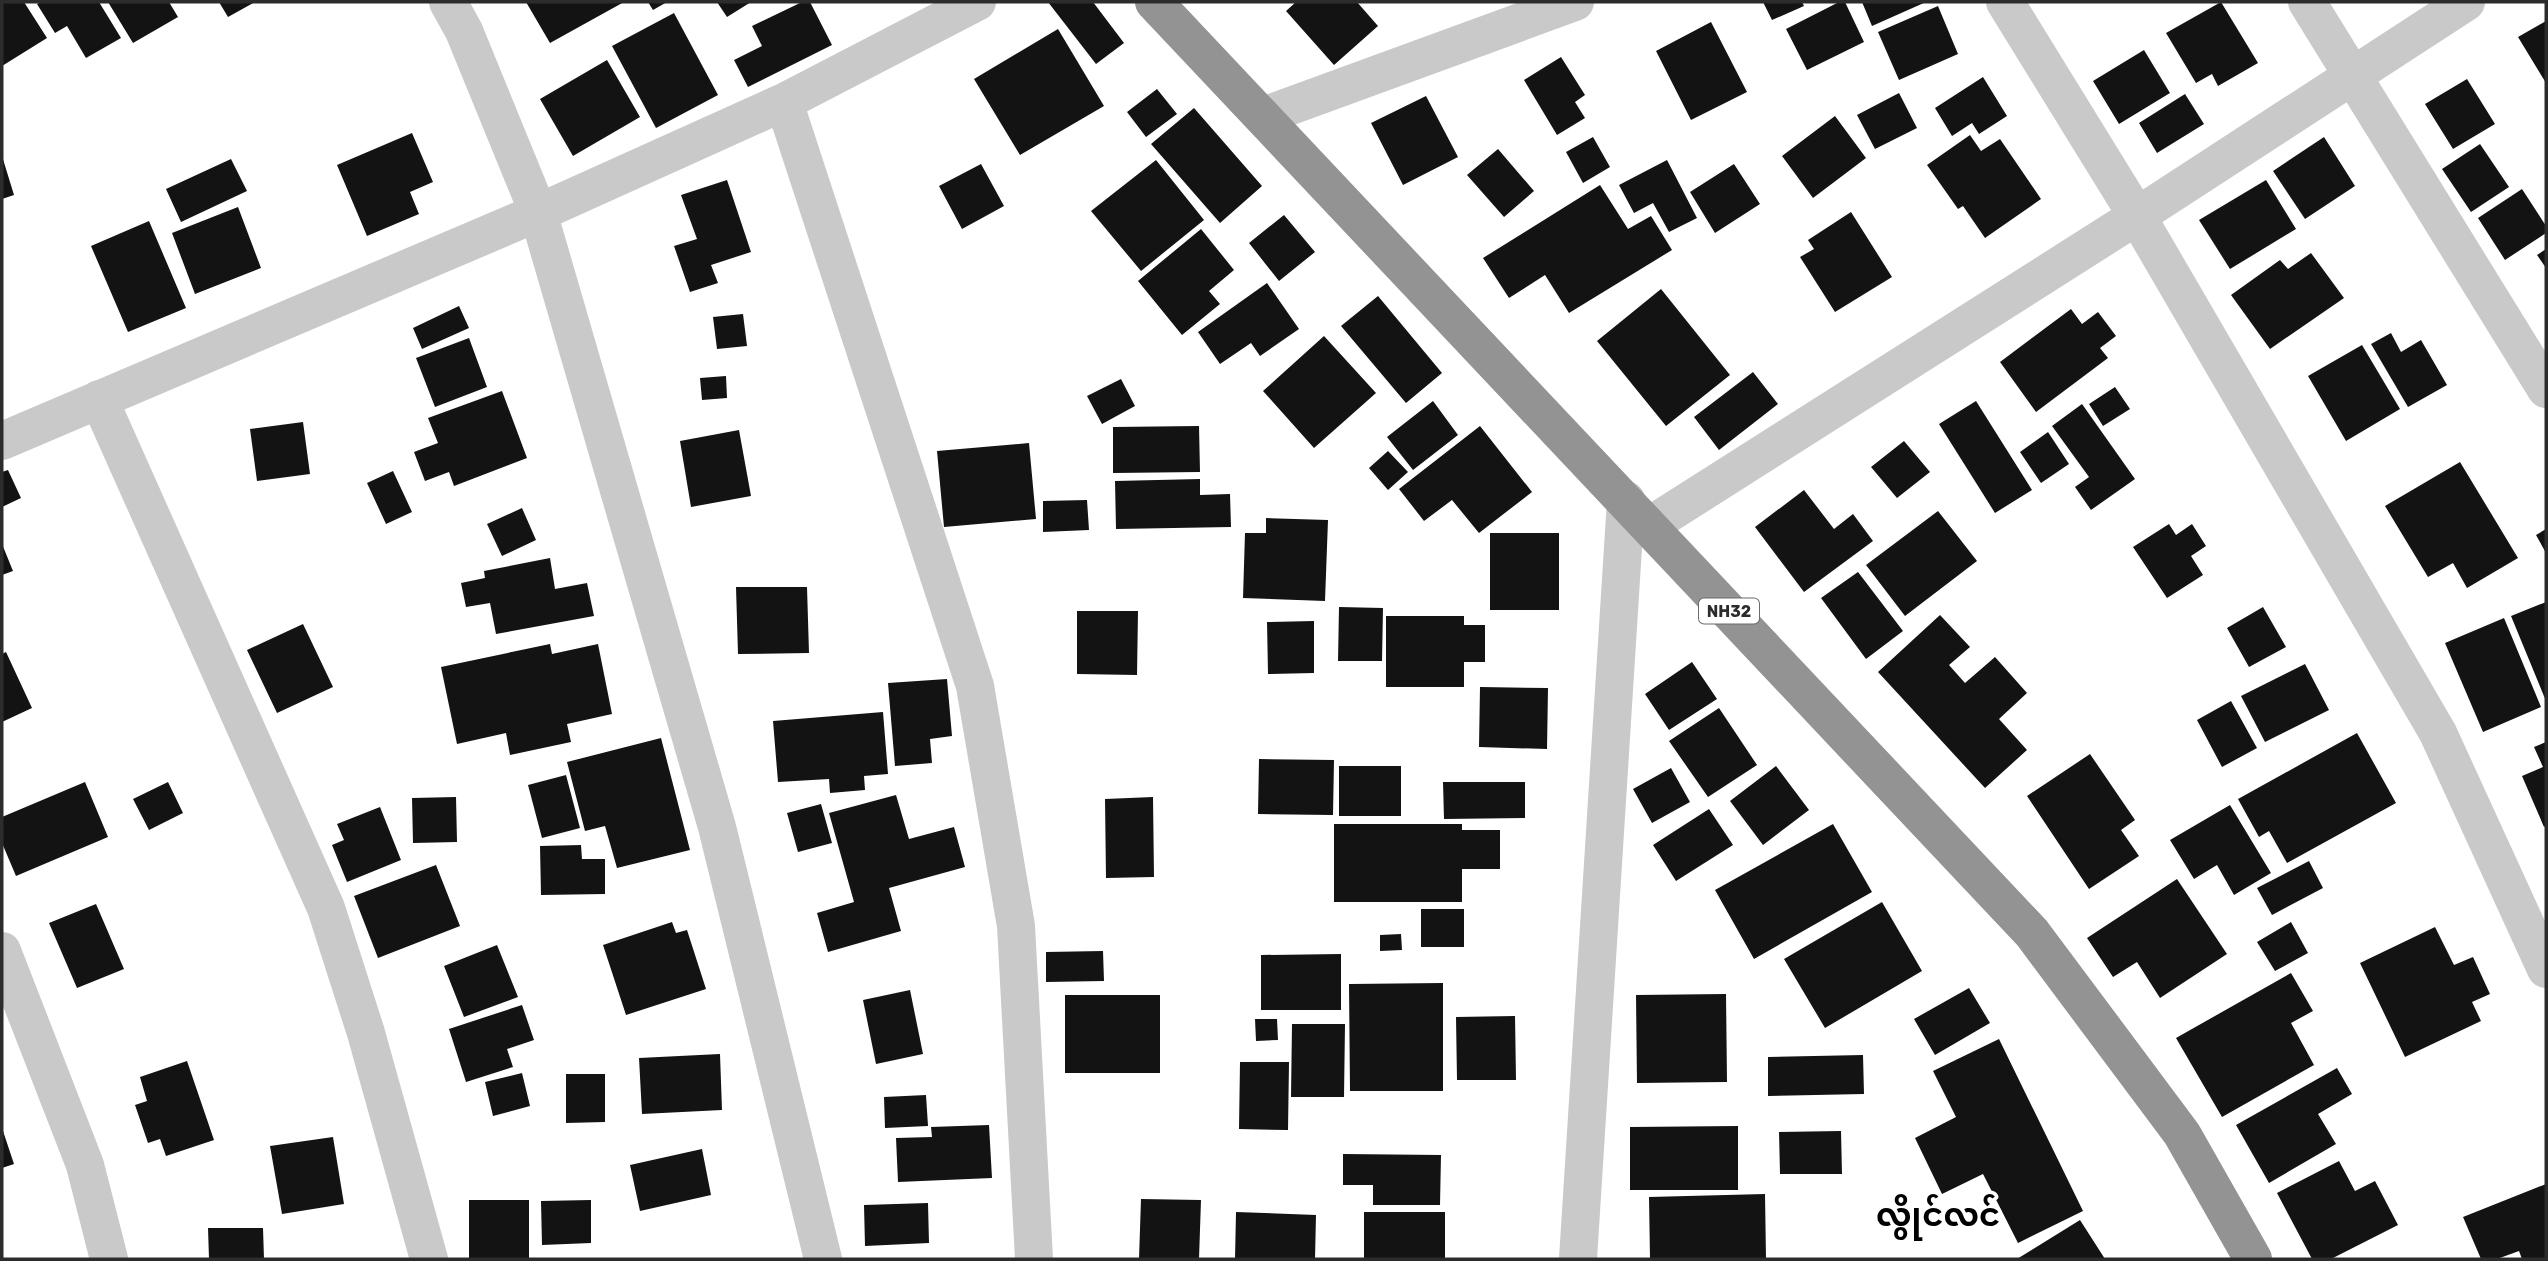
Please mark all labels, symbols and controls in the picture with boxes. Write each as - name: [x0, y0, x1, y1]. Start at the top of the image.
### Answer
- road number: NH32: [1699, 598, 1759, 624]
- district label: လွိုင်လင်: [1876, 1193, 2000, 1241]

